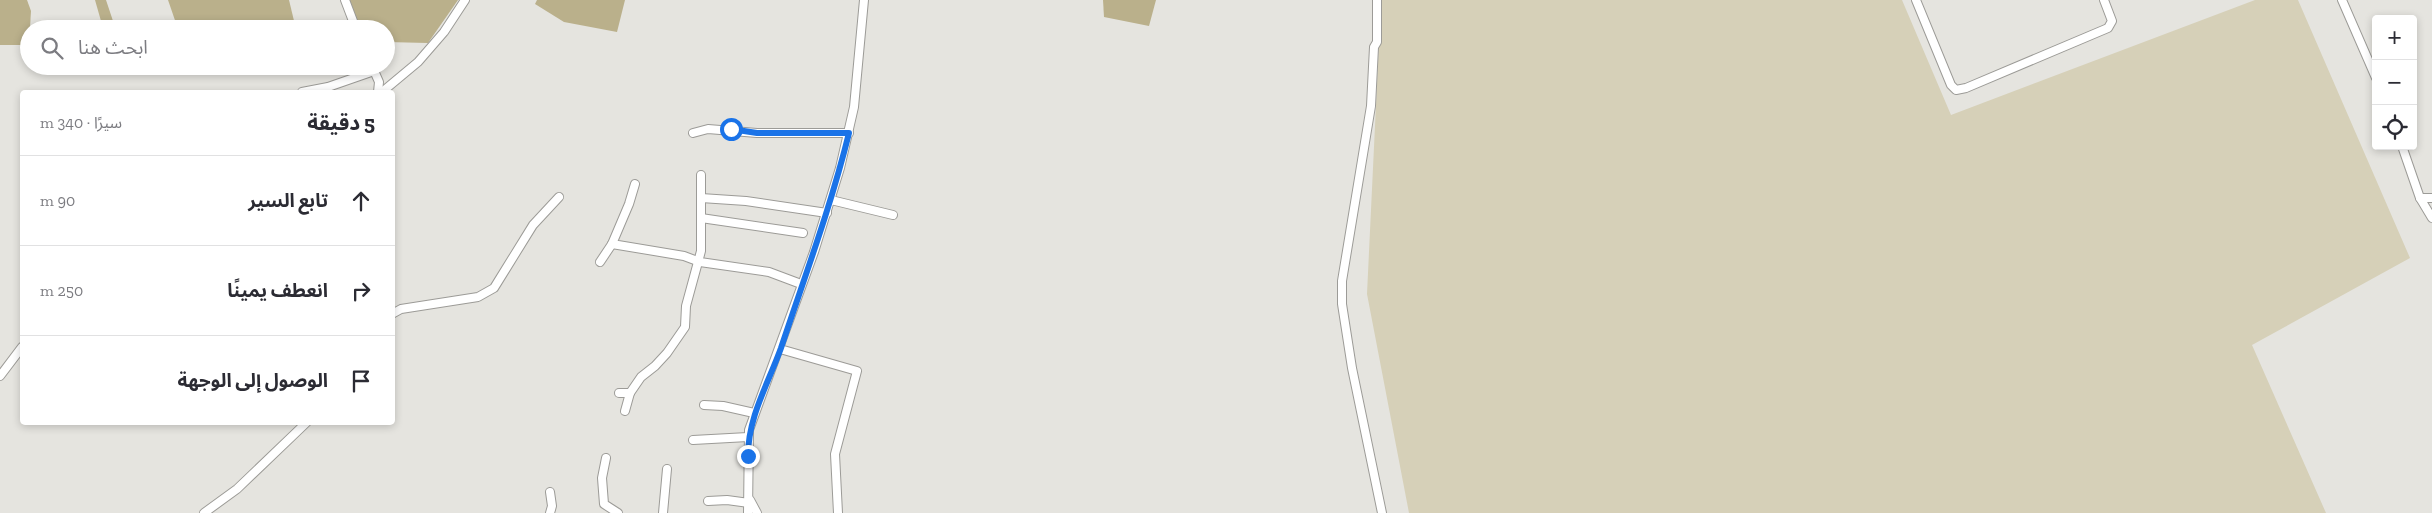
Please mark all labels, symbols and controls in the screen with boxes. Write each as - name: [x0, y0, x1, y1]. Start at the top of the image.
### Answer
- map controls: [2372, 15, 2417, 150]
- button: +: [2372, 15, 2417, 60]
- search box: [20, 20, 395, 75]
- icon: search: [38, 34, 66, 62]
- text: ابحث هنا: [78, 36, 148, 59]
- button: −: [2372, 60, 2417, 105]
- button: locate: [2372, 105, 2417, 150]
- text: 5 دقيقة: [307, 110, 375, 135]
- text: سيرًا · 340 m: [40, 113, 122, 132]
- route start: [720, 118, 743, 141]
- icon: ahead: [347, 187, 375, 215]
- text: تابع السير: [248, 189, 328, 212]
- text: 90 m: [40, 191, 75, 210]
- icon: right: [347, 277, 375, 305]
- text: انعطف يمينًا: [227, 279, 328, 302]
- text: 250 m: [40, 281, 83, 300]
- icon: arrive: [347, 367, 375, 395]
- text: الوصول إلى الوجهة: [177, 369, 328, 392]
- route end: [737, 445, 760, 468]

